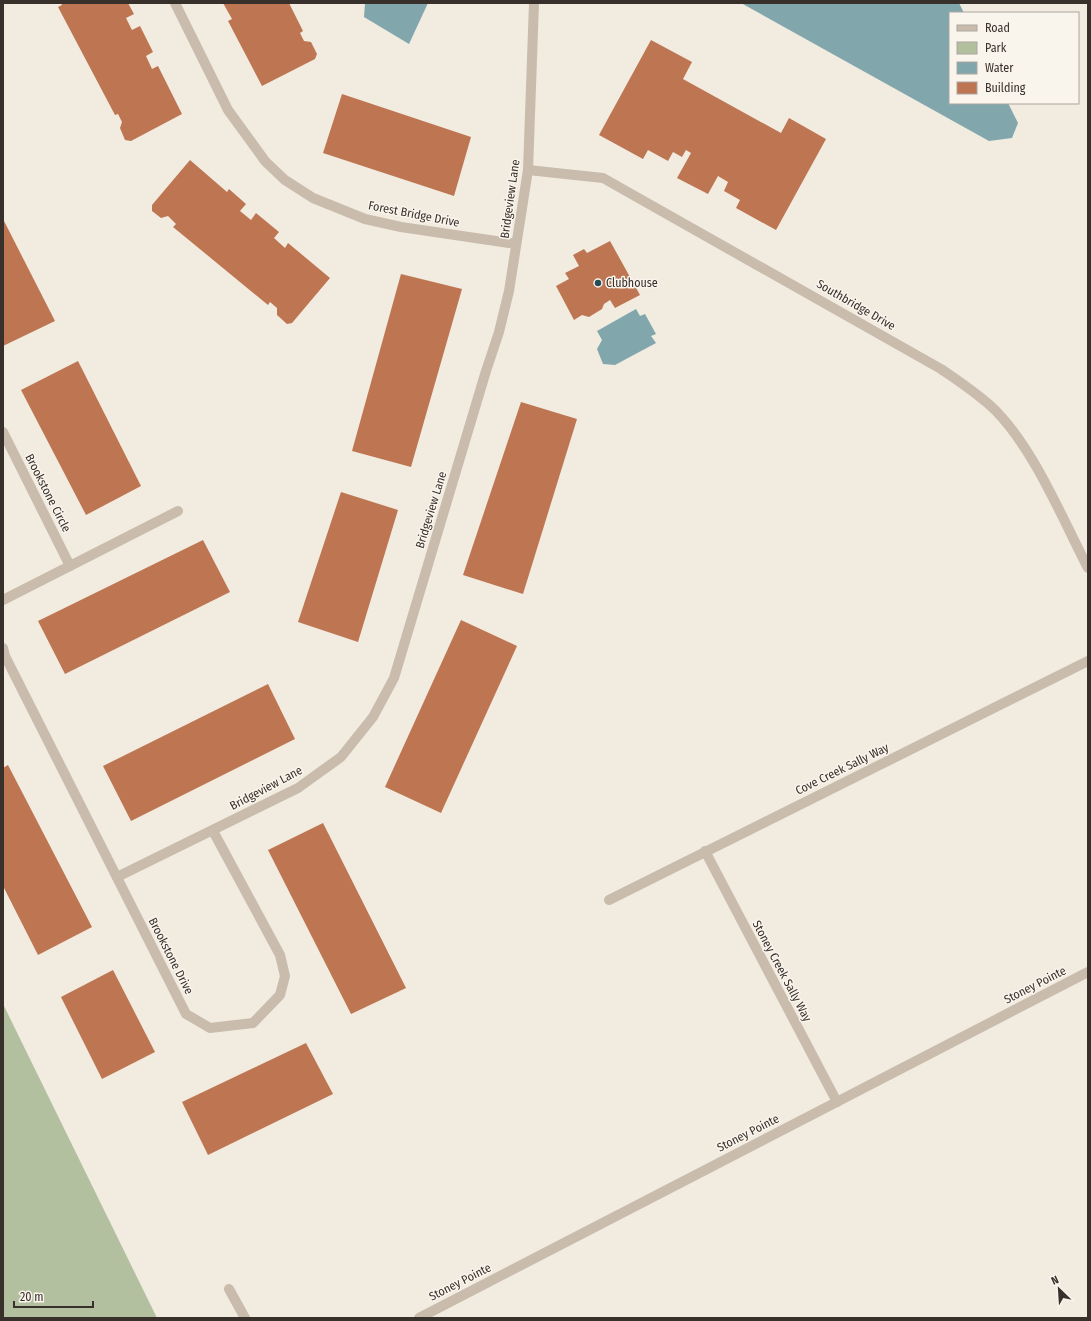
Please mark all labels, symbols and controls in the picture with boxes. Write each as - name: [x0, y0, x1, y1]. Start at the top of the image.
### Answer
- legend: [949, 12, 1079, 104]
- text: Road: [985, 21, 1010, 35]
- text: Park: [985, 41, 1007, 55]
- text: Water: [985, 61, 1014, 75]
- text: Building: [985, 81, 1026, 95]
- street label: Bridgeview Lane: [498, 158, 522, 240]
- street label: Forest Bridge Drive: [367, 198, 461, 230]
- place label: Clubhouse: [606, 276, 658, 290]
- street label: Southbridge Drive: [814, 277, 898, 333]
- marker: Clubhouse: [593, 278, 603, 288]
- street label: Brookstone Circle: [22, 452, 74, 535]
- street label: Bridgeview Lane: [413, 470, 449, 550]
- street label: Cove Creek Sally Way: [793, 740, 891, 798]
- street label: Bridgeview Lane: [227, 763, 305, 813]
- street label: Brookstone Drive: [146, 915, 196, 997]
- street label: Stoney Creek Sally Way: [749, 918, 815, 1024]
- street label: Stoney Pointe: [1002, 963, 1068, 1007]
- street label: Stoney Pointe: [715, 1111, 781, 1155]
- street label: Stoney Pointe: [427, 1260, 493, 1304]
- north arrow: [1039, 1269, 1079, 1309]
- text: N: [1049, 1273, 1061, 1288]
- scale bar: [14, 1283, 93, 1309]
- text: 20 m: [20, 1290, 44, 1304]

